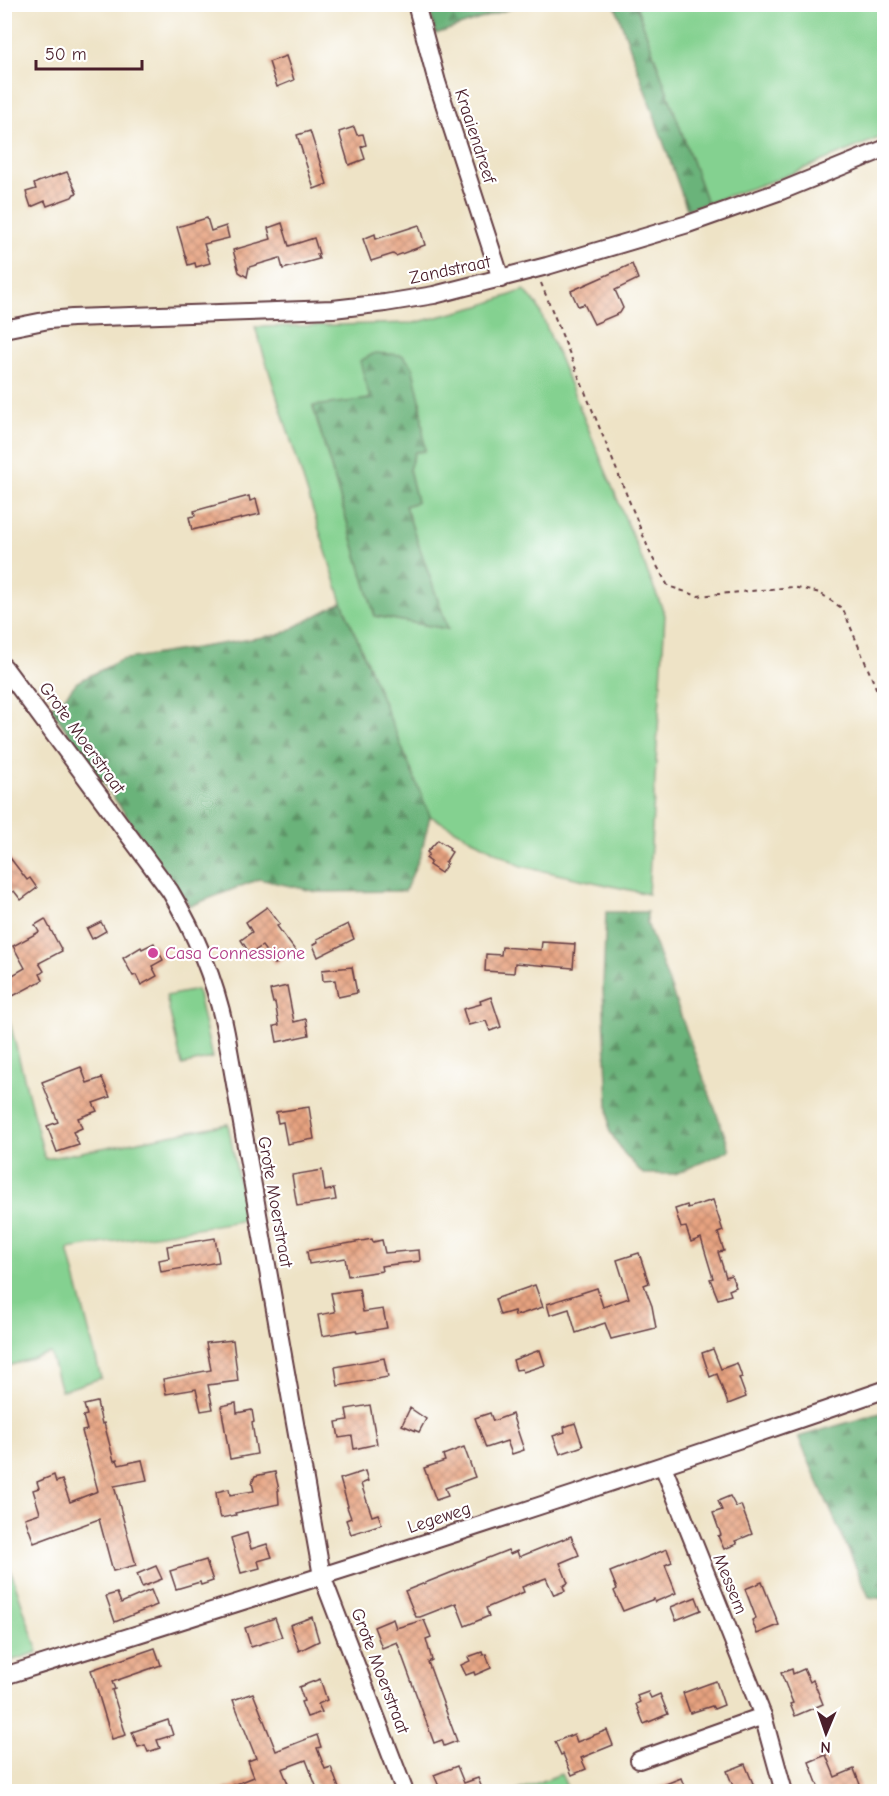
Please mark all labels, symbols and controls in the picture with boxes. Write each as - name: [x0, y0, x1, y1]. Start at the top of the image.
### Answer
- scale bar: [36, 33, 142, 71]
- text: 50 m: [45, 44, 87, 65]
- street label: Kraaiendreef: [450, 86, 500, 187]
- street label: Zandstraat: [408, 251, 493, 289]
- street label: Grote Moerstraat: [35, 678, 130, 799]
- place label: Casa Connessione: [165, 943, 305, 964]
- marker: Casa Connessione: [146, 946, 160, 960]
- street label: Grote Moerstraat: [253, 1135, 297, 1270]
- street label: Legeweg: [405, 1498, 473, 1538]
- street label: Messem: [708, 1551, 752, 1617]
- street label: Grote Moerstraat: [346, 1605, 414, 1737]
- north arrow: [796, 1703, 856, 1763]
- text: N: [820, 1738, 831, 1756]

